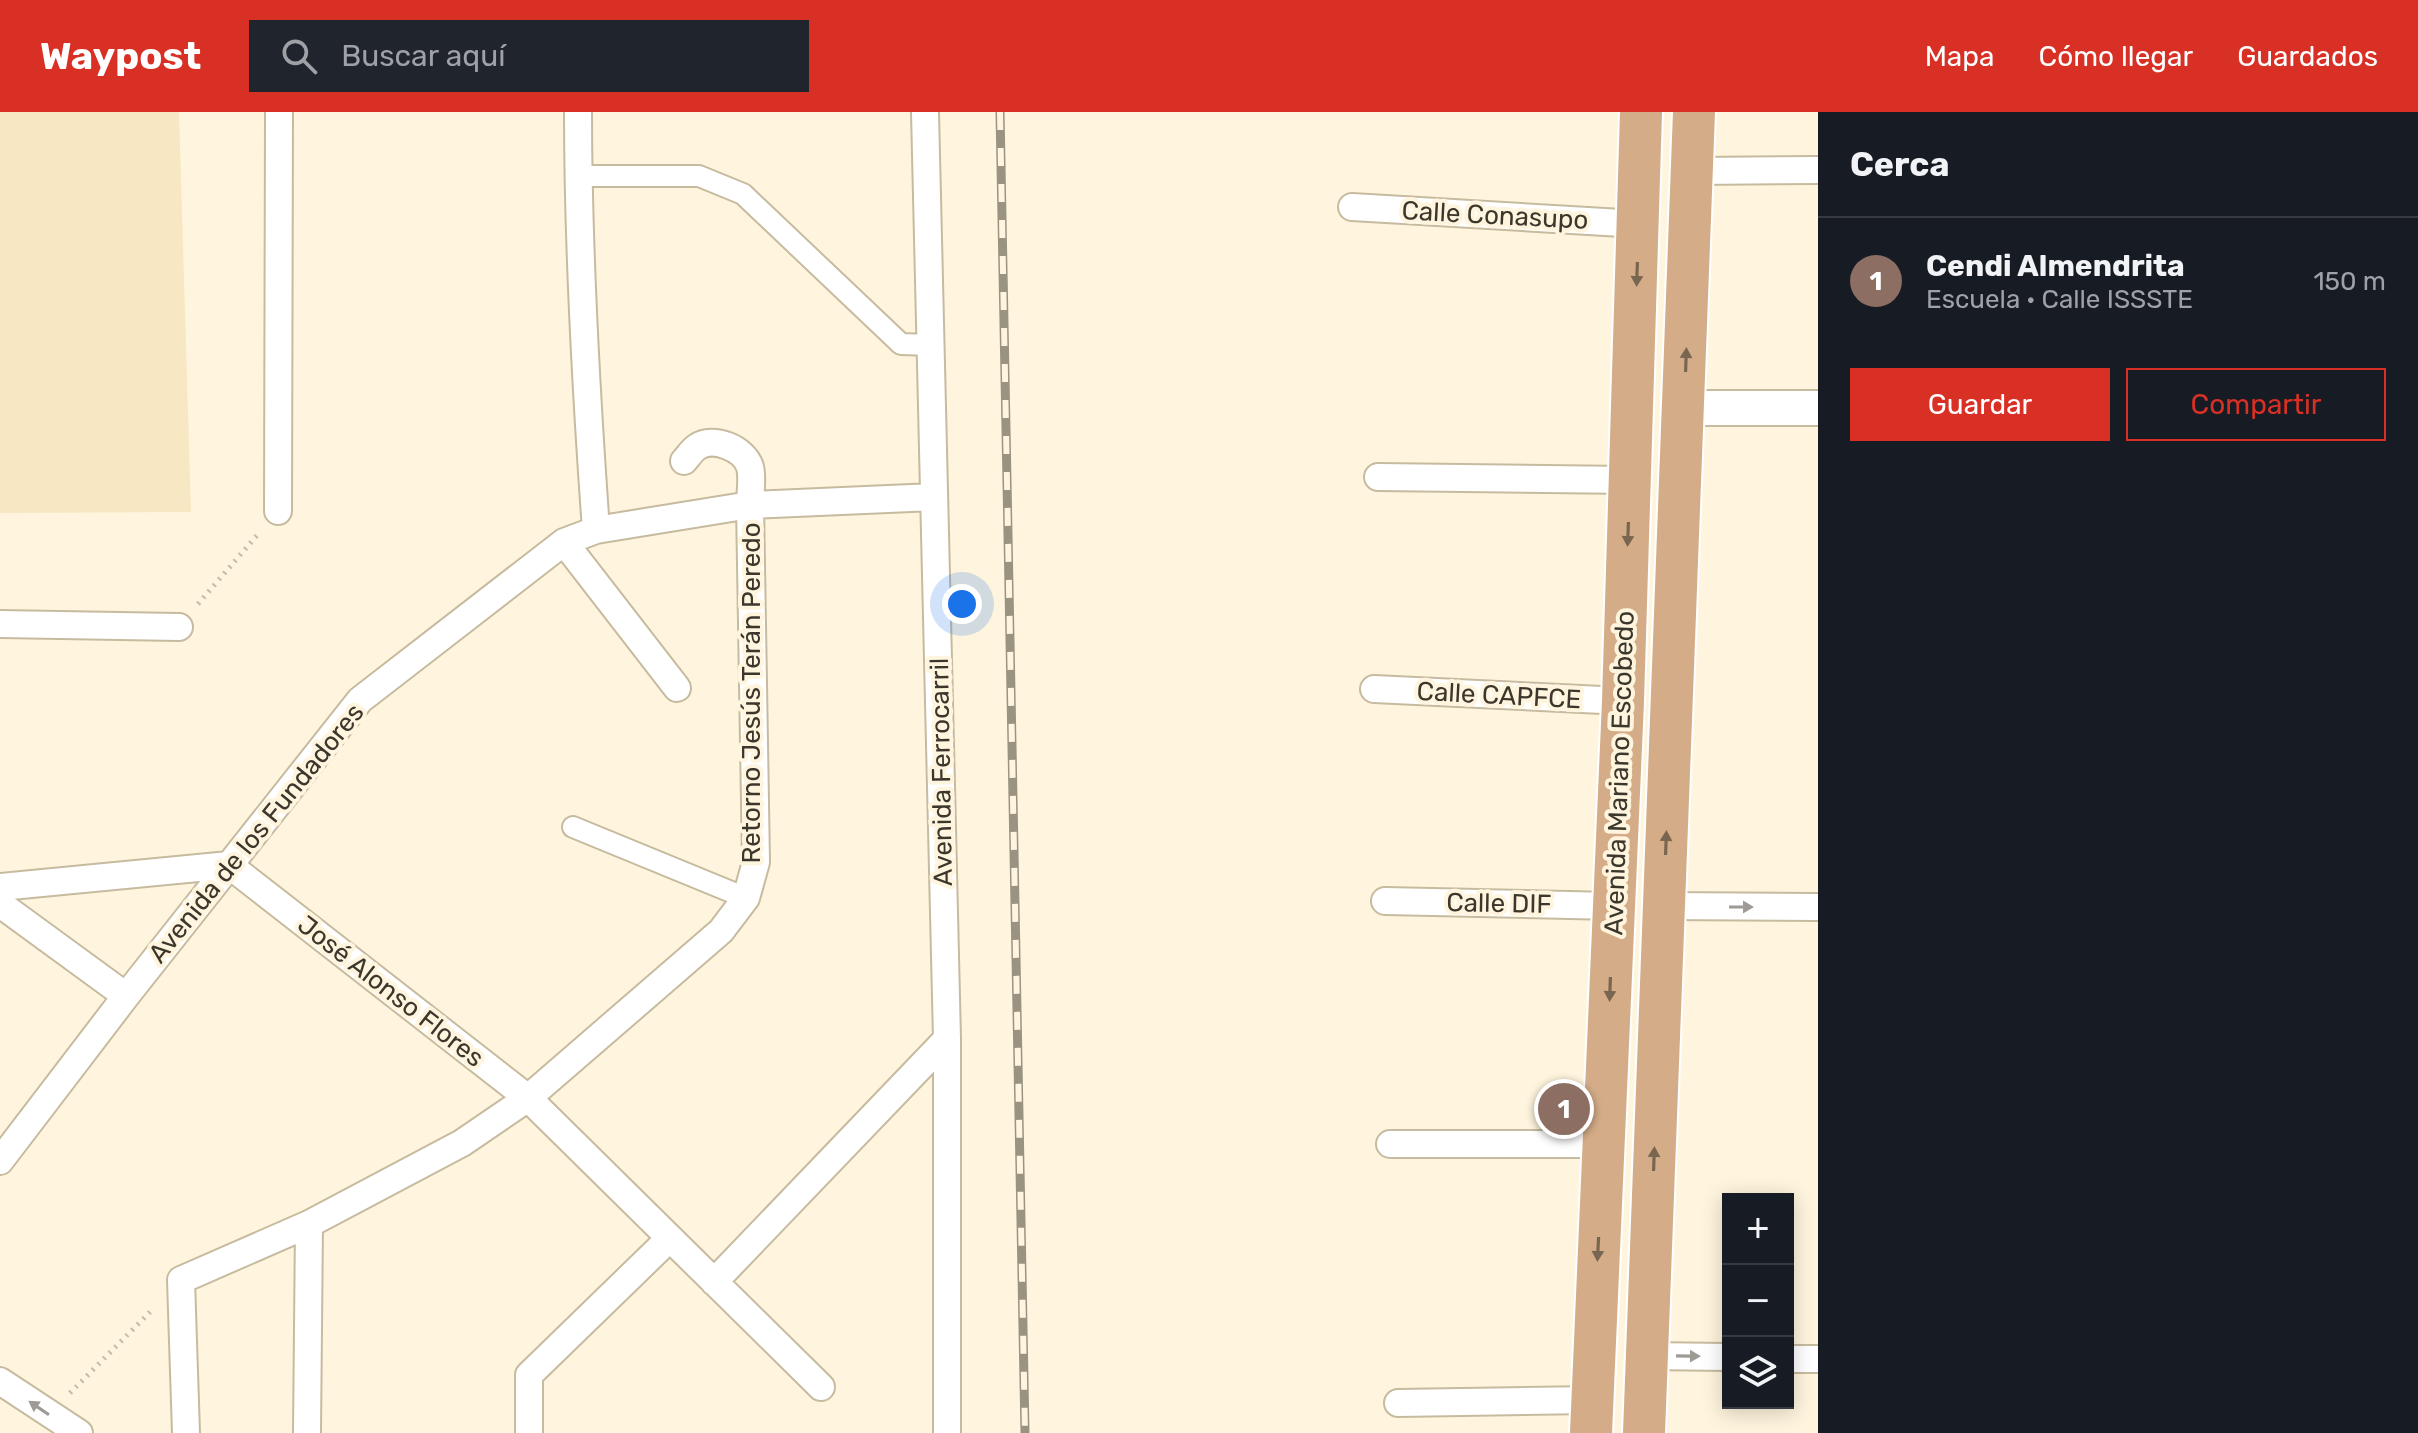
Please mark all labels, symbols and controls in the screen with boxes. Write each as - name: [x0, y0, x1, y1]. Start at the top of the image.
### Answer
- search box: [249, 20, 809, 92]
- text: Waypost: [40, 33, 201, 79]
- icon: search: [277, 34, 321, 78]
- text: Buscar aquí: [341, 38, 506, 74]
- text: Mapa: [1925, 40, 1994, 73]
- text: Cómo llegar: [2038, 40, 2193, 73]
- text: Guardados: [2237, 40, 2378, 73]
- text: Cerca: [1850, 144, 1949, 185]
- street label: Calle Conasupo: [1401, 195, 1589, 236]
- text: Cendi Almendrita: [1926, 248, 2185, 284]
- one-way arrow: [1630, 262, 1643, 287]
- text: 1: [1870, 266, 1882, 297]
- text: 150 m: [2313, 266, 2386, 297]
- text: Escuela · Calle ISSSTE: [1926, 284, 2193, 315]
- one-way arrow: [1679, 347, 1692, 372]
- button: Guardar: [1850, 368, 2110, 441]
- button: Compartir: [2126, 368, 2386, 441]
- street label: Retorno Jesús Terán Peredo: [736, 522, 767, 864]
- one-way arrow: [1622, 522, 1635, 547]
- your location: [942, 584, 982, 624]
- street label: Avenida Mariano Escobedo: [1598, 610, 1641, 936]
- street label: Avenida Ferrocarril: [924, 658, 959, 886]
- street label: Calle CAPFCE: [1416, 676, 1582, 715]
- street label: Avenida de los Fundadores: [142, 697, 371, 969]
- one-way arrow: [1659, 830, 1672, 855]
- street label: Calle DIF: [1446, 887, 1552, 920]
- one-way arrow: [1729, 901, 1754, 913]
- street label: José Alonso Flores: [291, 909, 490, 1074]
- one-way arrow: [1603, 977, 1616, 1002]
- pin: 1: [1538, 1079, 1590, 1139]
- one-way arrow: [1648, 1146, 1661, 1171]
- map controls: [1722, 1193, 1794, 1409]
- button: +: [1722, 1193, 1794, 1265]
- one-way arrow: [1592, 1237, 1605, 1262]
- button: −: [1722, 1265, 1794, 1337]
- button: layers: [1722, 1337, 1794, 1409]
- one-way arrow: [1676, 1350, 1701, 1363]
- one-way arrow: [28, 1401, 50, 1415]

